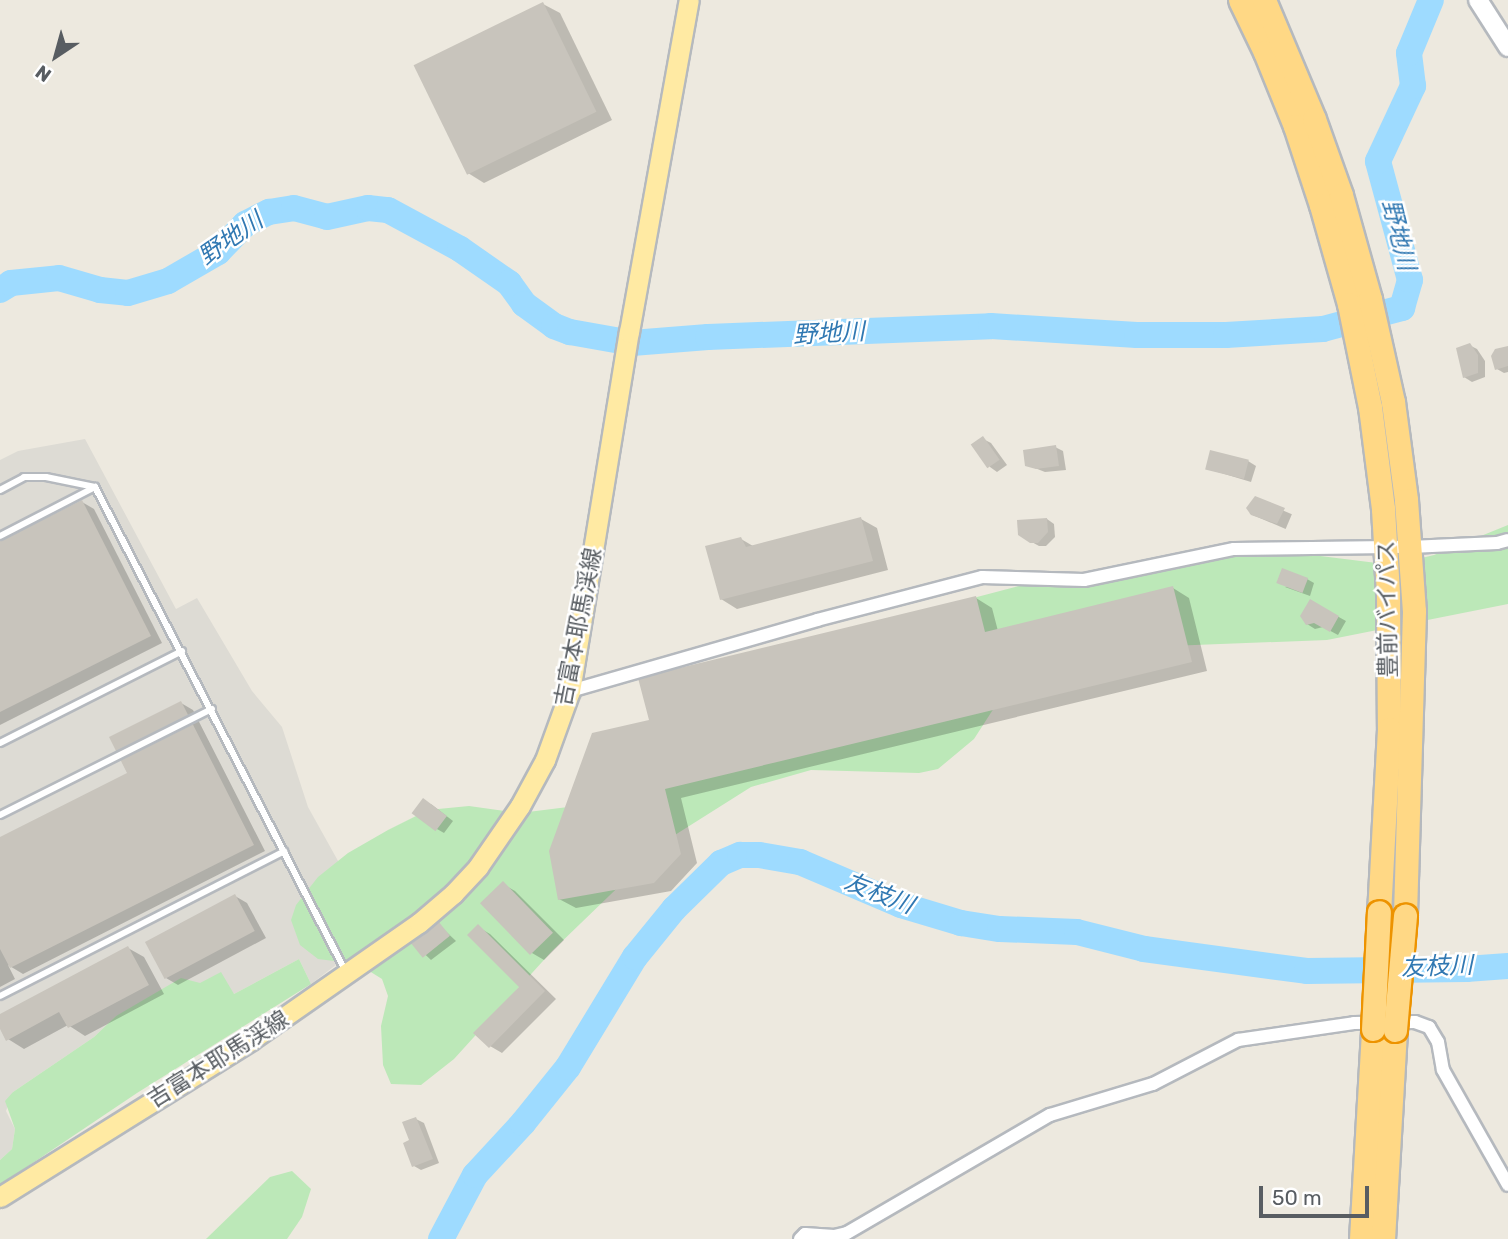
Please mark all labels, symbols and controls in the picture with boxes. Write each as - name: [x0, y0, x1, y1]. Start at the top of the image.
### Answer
- north arrow: [21, 21, 91, 91]
- text: N: [31, 60, 56, 87]
- water label: 野地川: [1375, 197, 1421, 273]
- water label: 野地川: [193, 207, 269, 271]
- water label: 野地川: [792, 318, 866, 350]
- street label: 豊前バイパス: [1372, 540, 1402, 678]
- street label: 吉富本耶馬渓線: [549, 545, 607, 709]
- water label: 友枝川: [840, 868, 918, 920]
- water label: 友枝川: [1401, 951, 1473, 983]
- street label: 吉富本耶馬渓線: [142, 1005, 294, 1113]
- scale bar: [1263, 1172, 1373, 1216]
- text: 50 m: [1272, 1185, 1322, 1210]

